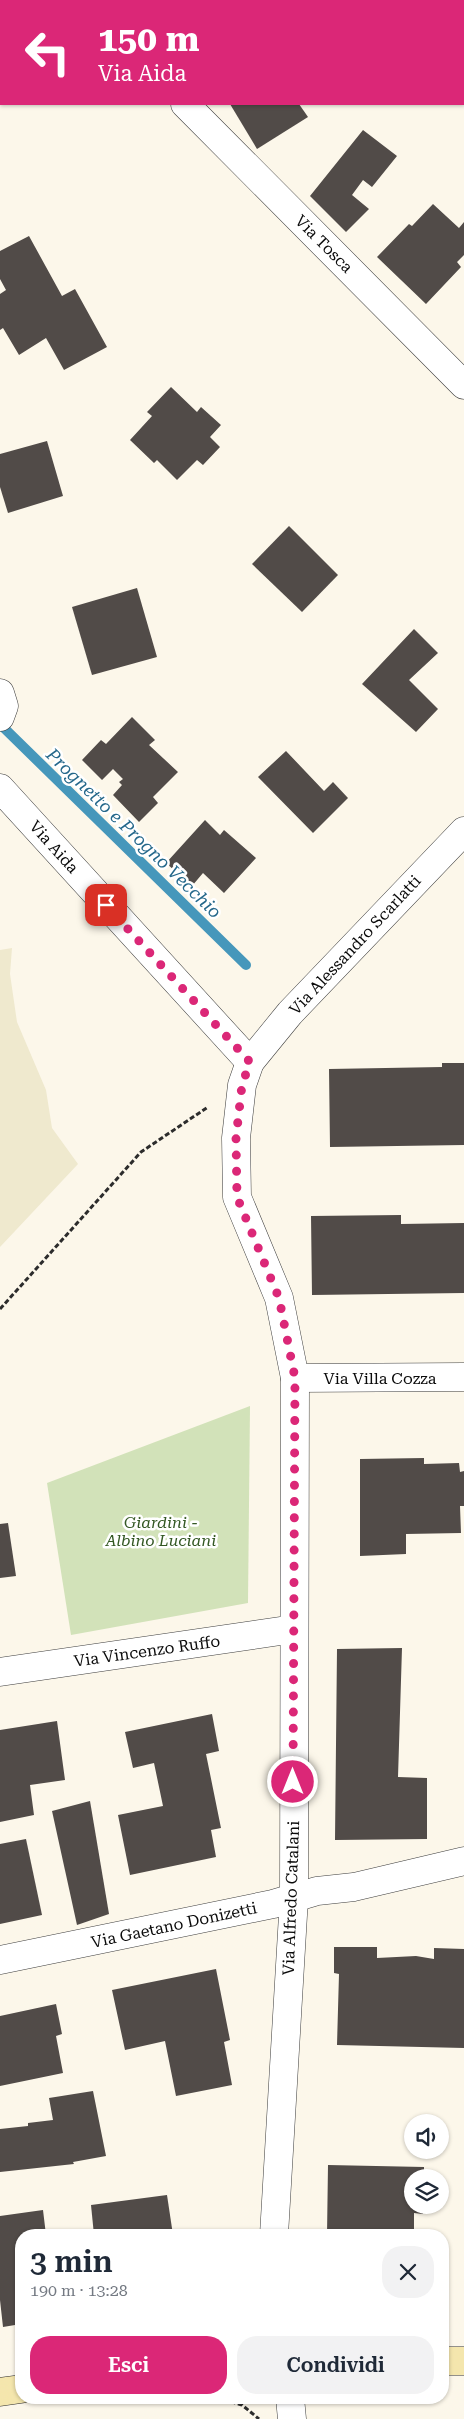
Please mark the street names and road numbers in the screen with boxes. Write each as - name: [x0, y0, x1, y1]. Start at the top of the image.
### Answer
- street label: Via Tosca: [291, 211, 357, 277]
- street label: Via Aida: [25, 817, 83, 877]
- street label: Via Alessandro Scarlatti: [285, 871, 425, 1019]
- street label: Via Villa Cozza: [323, 1369, 437, 1388]
- street label: Via Vincenzo Ruffo: [73, 1631, 221, 1671]
- street label: Via Alfredo Catalani: [279, 1820, 303, 1976]
- street label: Via Gaetano Donizetti: [89, 1898, 259, 1952]

